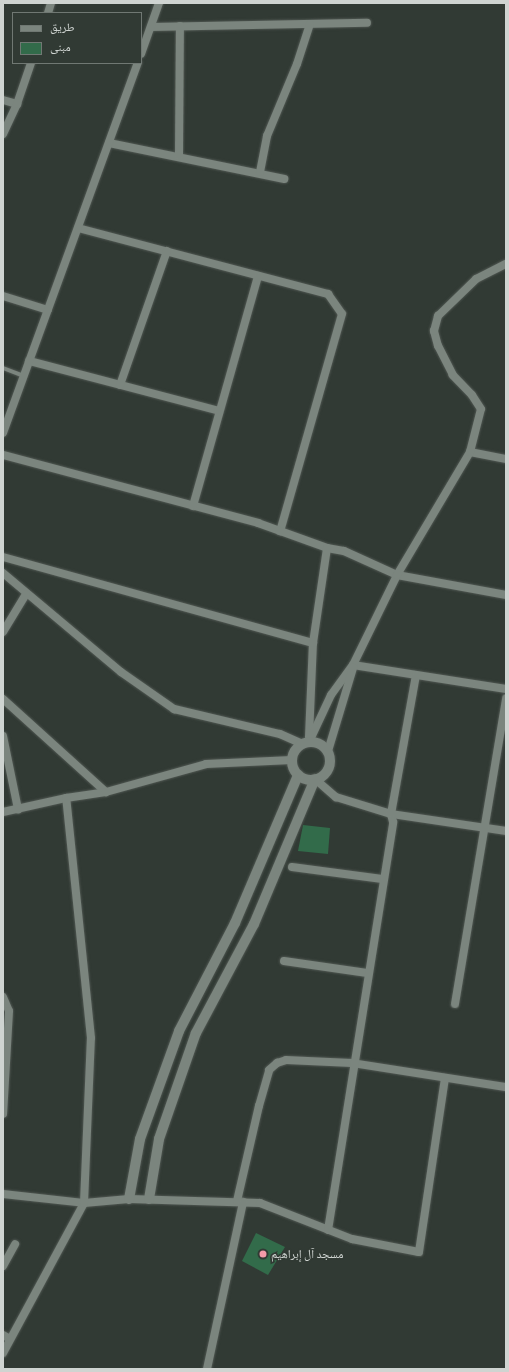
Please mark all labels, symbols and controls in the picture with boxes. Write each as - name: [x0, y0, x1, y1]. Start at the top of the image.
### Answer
- legend: [12, 12, 142, 64]
- text: طريق: [50, 19, 75, 33]
- text: مبنى: [50, 39, 71, 53]
- place label: مسجد آل إبراهيم: [271, 1247, 344, 1261]
- marker: مسجد آل إبراهيم: [258, 1249, 268, 1259]

